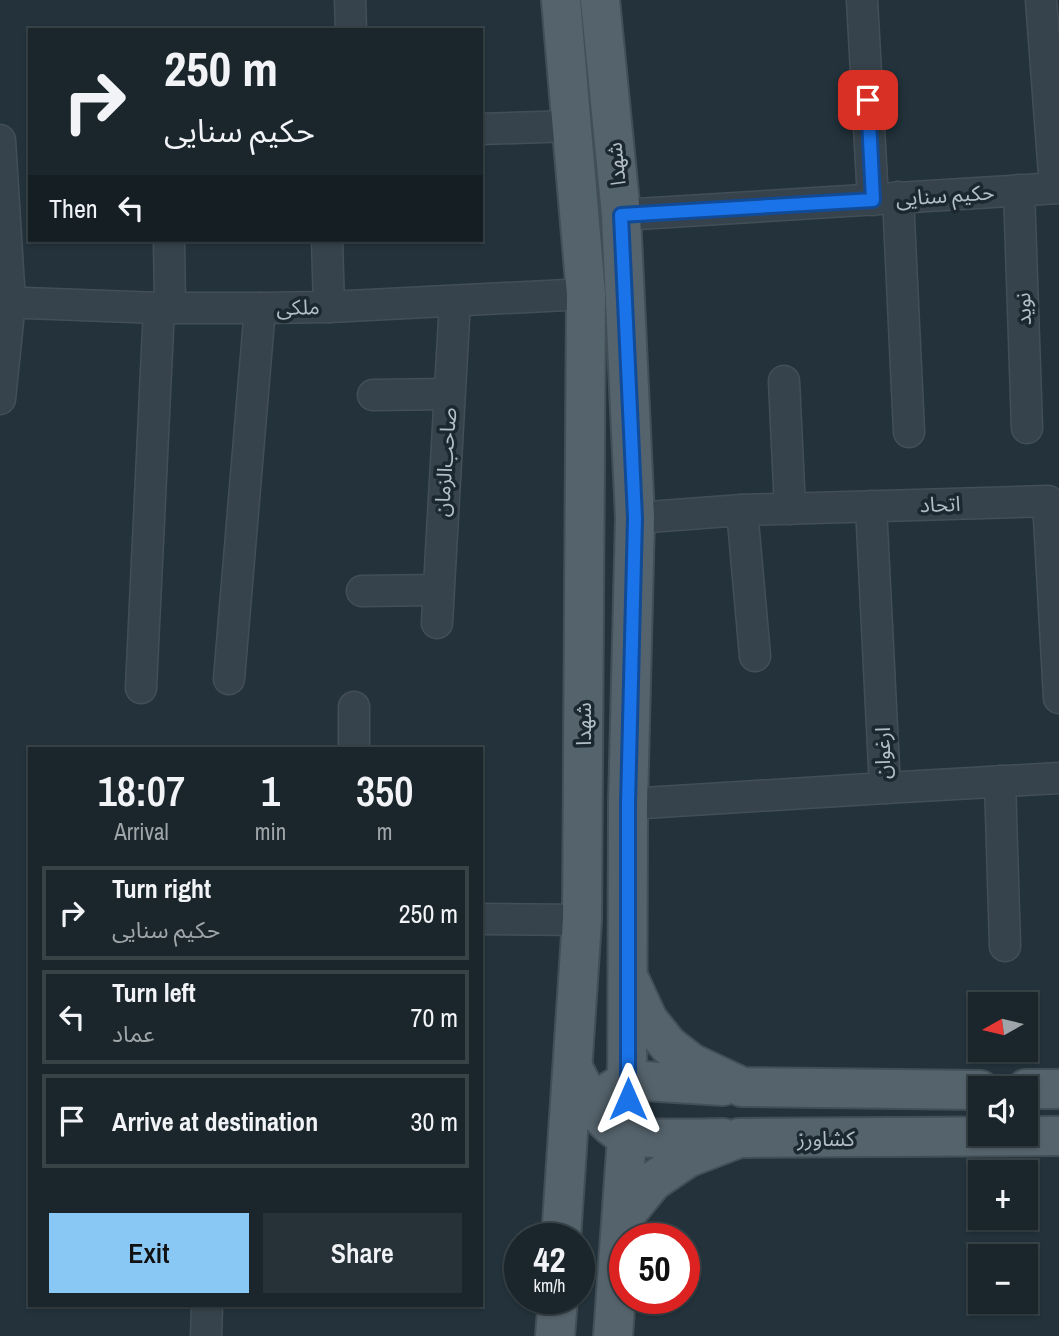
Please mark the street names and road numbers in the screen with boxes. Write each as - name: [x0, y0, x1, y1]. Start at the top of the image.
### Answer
- street label: شهدا: [599, 141, 633, 187]
- street label: حکیم سنایی: [895, 177, 995, 214]
- street label: ملکی: [276, 292, 320, 322]
- street label: نوید: [1008, 292, 1038, 326]
- street label: صاحب‌الزمان: [427, 406, 463, 518]
- street label: اتحاد: [919, 489, 961, 519]
- street label: شهدا: [569, 702, 598, 746]
- street label: ارغوان: [868, 727, 897, 779]
- street label: کشاورز: [796, 1124, 855, 1153]

